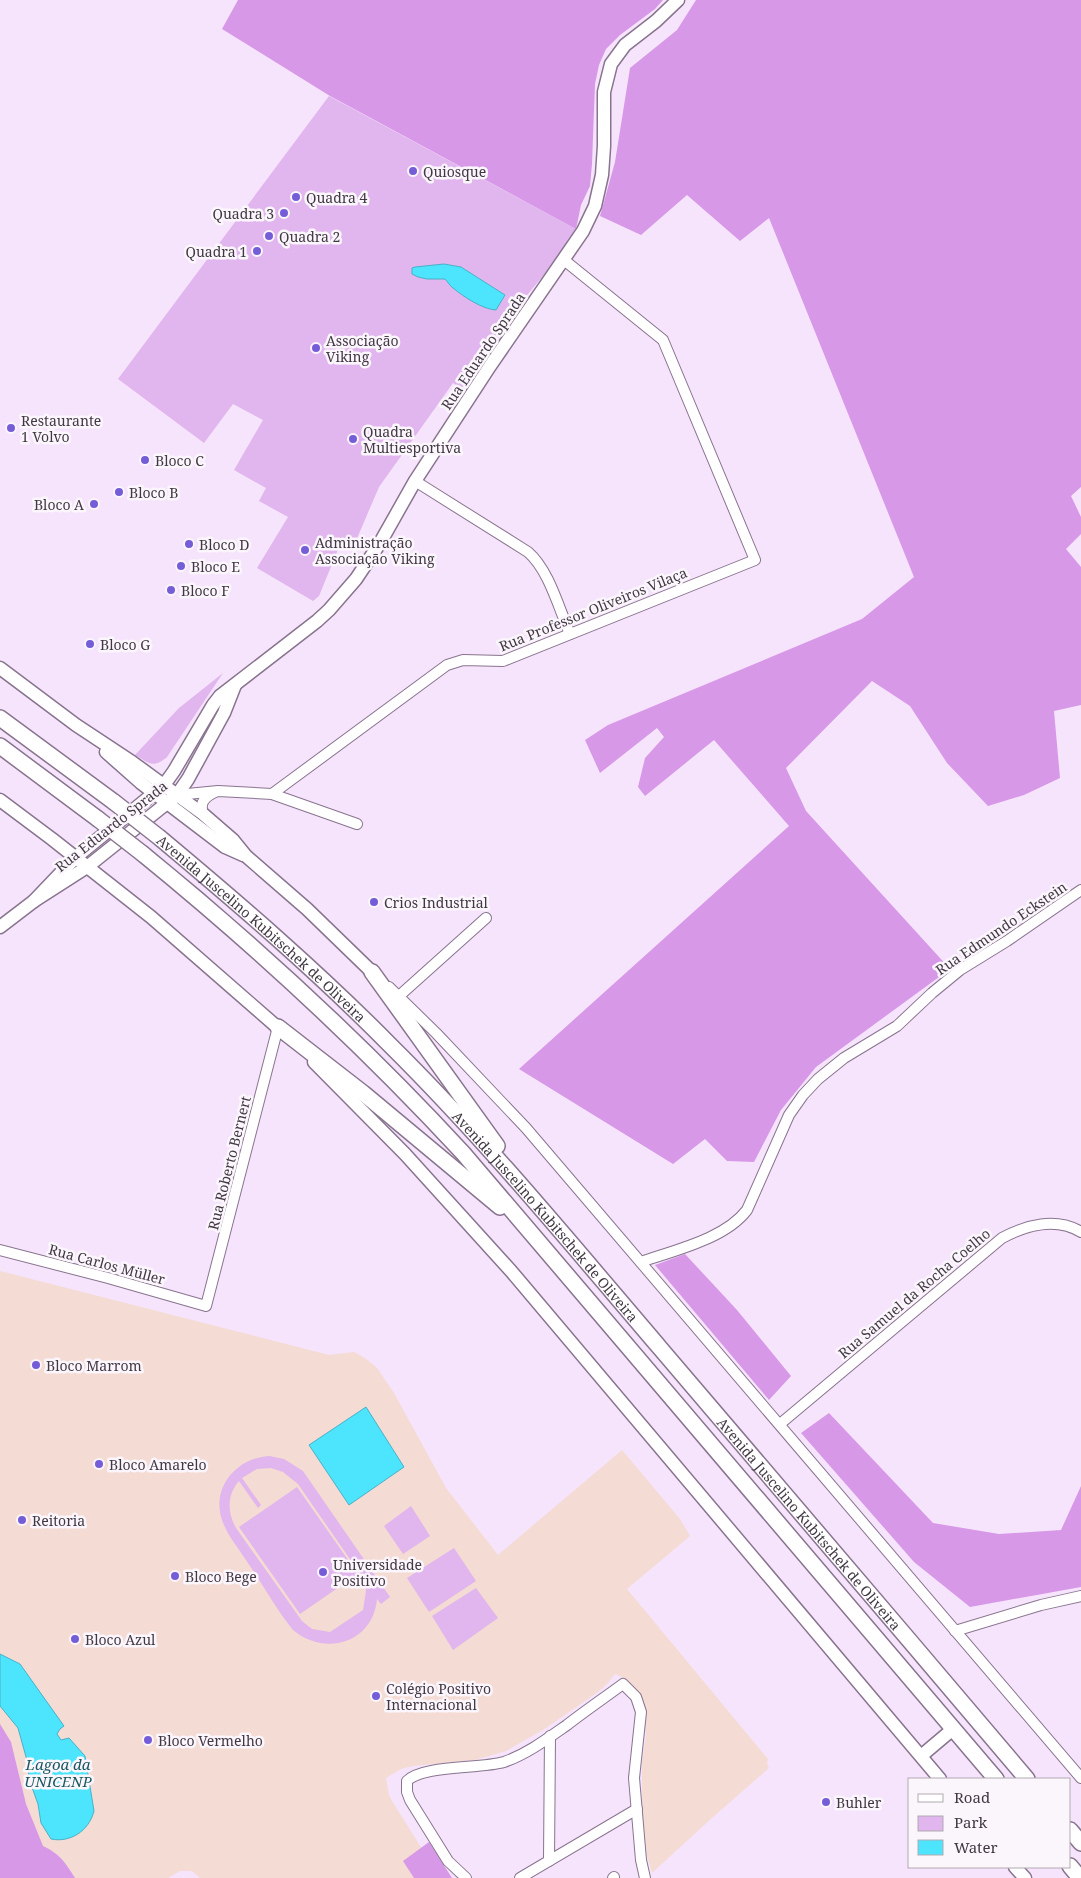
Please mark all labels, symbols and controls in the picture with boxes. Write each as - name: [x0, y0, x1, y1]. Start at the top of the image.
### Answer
- place label: Quiosque: [423, 162, 486, 181]
- marker: Quiosque: [407, 165, 419, 177]
- place label: Quadra 4: [306, 188, 368, 207]
- marker: Quadra 4: [290, 191, 302, 203]
- place label: Quadra 3: [213, 204, 274, 223]
- marker: Quadra 3: [278, 207, 290, 219]
- place label: Quadra 2: [279, 227, 340, 246]
- marker: Quadra 2: [263, 230, 275, 242]
- place label: Quadra 1: [186, 242, 247, 261]
- marker: Quadra 1: [251, 245, 263, 257]
- street label: Rua Eduardo Sprada: [437, 289, 529, 413]
- place label: Associação Viking: [326, 331, 399, 366]
- marker: Associação Viking: [310, 342, 322, 354]
- place label: Restaurante 1 Volvo: [21, 411, 101, 446]
- marker: Restaurante 1 Volvo: [5, 422, 17, 434]
- place label: Quadra Multiesportiva: [363, 422, 461, 457]
- marker: Quadra Multiesportiva: [347, 433, 359, 445]
- place label: Bloco C: [155, 451, 204, 470]
- marker: Bloco C: [139, 454, 151, 466]
- place label: Bloco B: [129, 483, 178, 502]
- marker: Bloco B: [113, 486, 125, 498]
- place label: Bloco A: [34, 495, 84, 514]
- marker: Bloco A: [88, 498, 100, 510]
- place label: Administração Associação Viking: [315, 533, 435, 568]
- place label: Bloco D: [199, 535, 249, 554]
- marker: Bloco D: [183, 538, 195, 550]
- marker: Administração Associação Viking: [299, 544, 311, 556]
- place label: Bloco E: [191, 557, 240, 576]
- marker: Bloco E: [175, 560, 187, 572]
- street label: Rua Professor Oliveiros Vilaça: [496, 562, 690, 655]
- place label: Bloco F: [181, 581, 229, 600]
- marker: Bloco F: [165, 584, 177, 596]
- place label: Bloco G: [100, 635, 150, 654]
- marker: Bloco G: [84, 638, 96, 650]
- street label: Rua Eduardo Sprada: [51, 776, 171, 876]
- street label: Avenida Juscelino Kubitschek de Oliveira: [153, 830, 371, 1026]
- street label: Rua Edmundo Eckstein: [932, 877, 1070, 979]
- place label: Crios Industrial: [384, 893, 489, 912]
- marker: Crios Industrial: [368, 896, 380, 908]
- street label: Rua Roberto Bernert: [203, 1094, 255, 1232]
- street label: Avenida Juscelino Kubitschek de Oliveira: [449, 1107, 643, 1326]
- street label: Rua Samuel da Rocha Coelho: [834, 1224, 994, 1362]
- street label: Rua Carlos Müller: [47, 1239, 168, 1289]
- place label: Bloco Marrom: [46, 1356, 142, 1375]
- marker: Bloco Marrom: [30, 1359, 42, 1371]
- street label: Avenida Juscelino Kubitschek de Oliveira: [713, 1413, 906, 1634]
- place label: Bloco Amarelo: [109, 1455, 207, 1474]
- marker: Bloco Amarelo: [93, 1458, 105, 1470]
- place label: Reitoria: [32, 1511, 85, 1530]
- marker: Reitoria: [16, 1514, 28, 1526]
- place label: Universidade Positivo: [333, 1555, 422, 1590]
- marker: Universidade Positivo: [317, 1566, 329, 1578]
- place label: Bloco Bege: [185, 1567, 257, 1586]
- marker: Bloco Bege: [169, 1570, 181, 1582]
- place label: Bloco Azul: [85, 1630, 156, 1649]
- marker: Bloco Azul: [69, 1633, 81, 1645]
- place label: Colégio Positivo Internacional: [386, 1679, 491, 1714]
- marker: Colégio Positivo Internacional: [370, 1690, 382, 1702]
- place label: Bloco Vermelho: [158, 1731, 263, 1750]
- marker: Bloco Vermelho: [142, 1734, 154, 1746]
- water label: Lagoa da UNICENP: [24, 1754, 92, 1791]
- legend: [908, 1778, 1071, 1868]
- text: Road: [954, 1787, 990, 1807]
- place label: Buhler: [836, 1793, 882, 1812]
- marker: Buhler: [820, 1796, 832, 1808]
- text: Park: [954, 1812, 988, 1832]
- text: Water: [954, 1837, 997, 1857]

